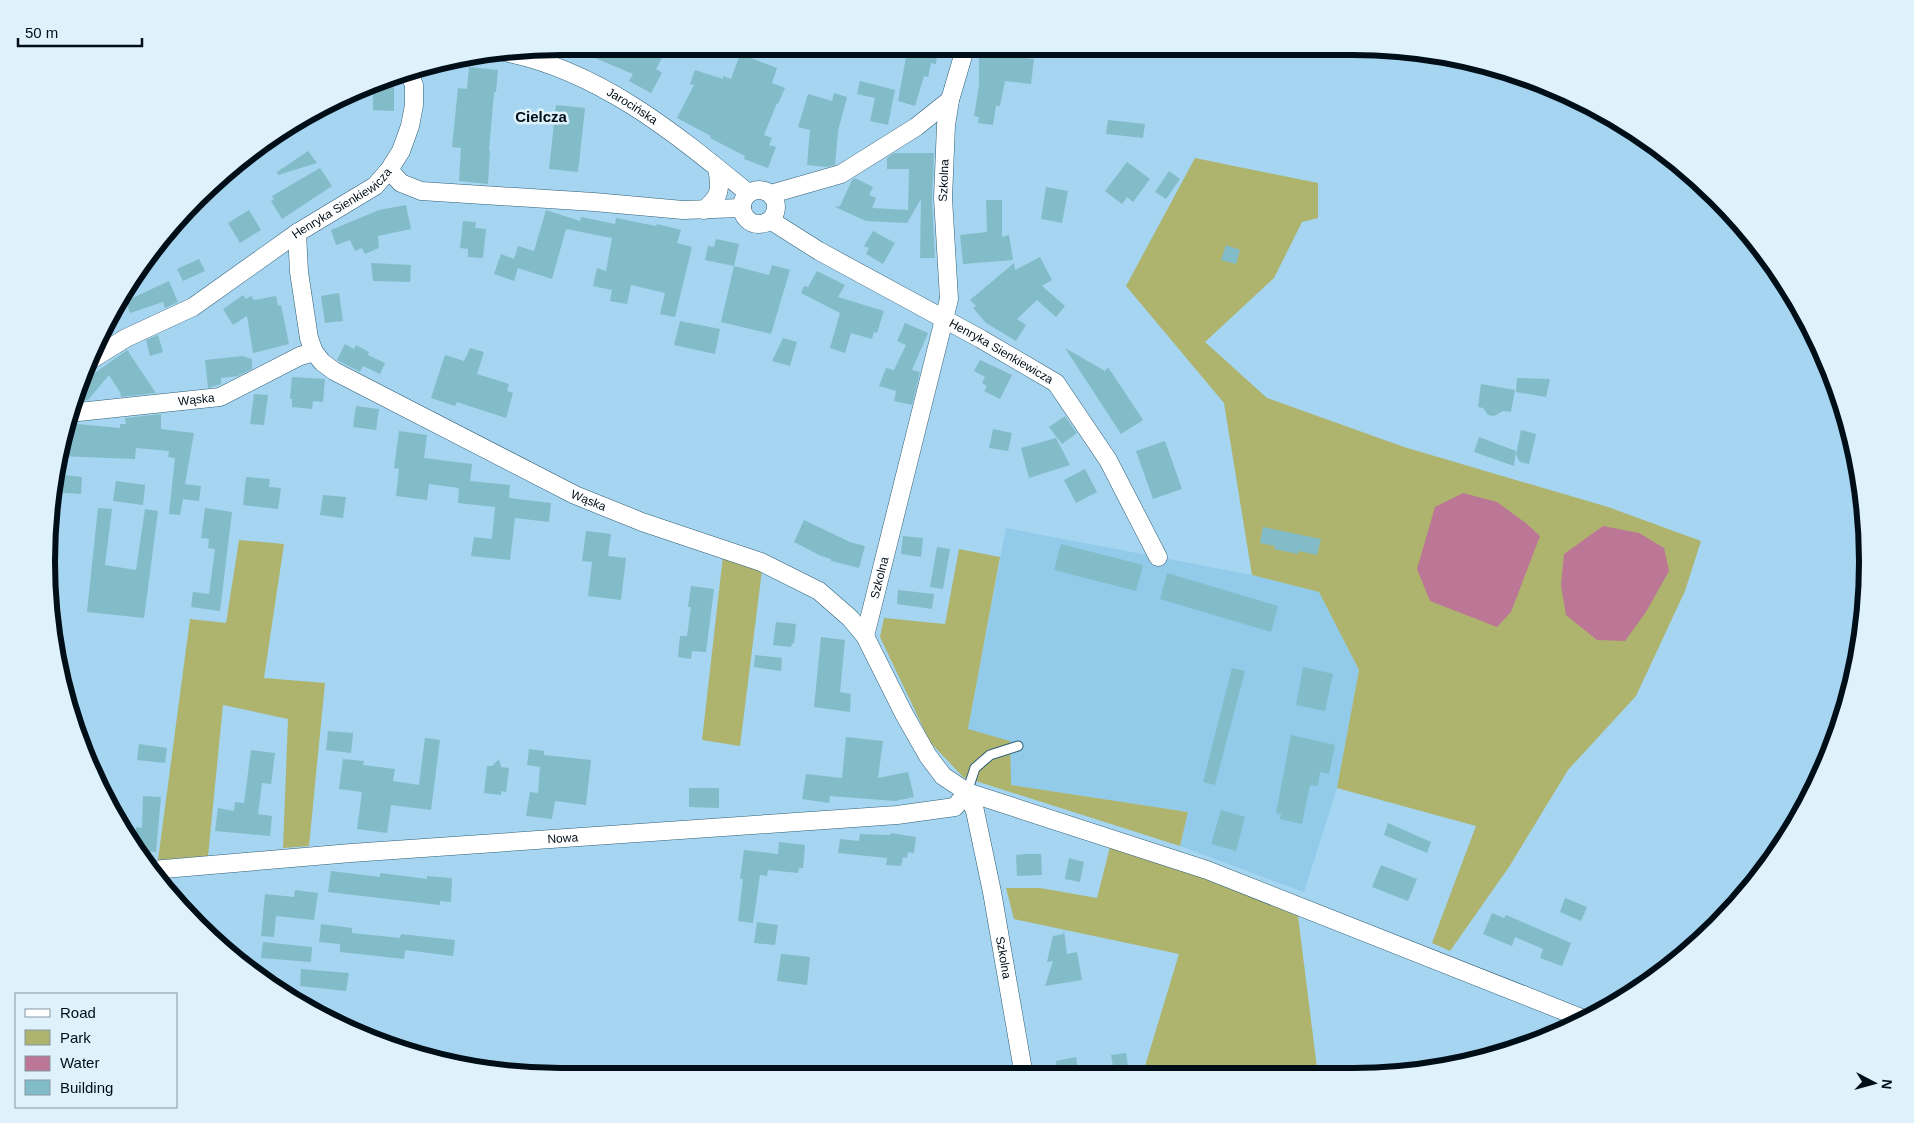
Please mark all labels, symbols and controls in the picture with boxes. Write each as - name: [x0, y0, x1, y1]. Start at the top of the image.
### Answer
- scale bar: [18, 15, 141, 47]
- text: 50 m: [25, 24, 58, 41]
- street label: Jarocińska: [604, 85, 660, 127]
- district label: Cielcza: [515, 108, 568, 125]
- street label: Szkolna: [936, 159, 952, 202]
- street label: Henryka Sienkiewicza: [289, 165, 395, 241]
- street label: Henryka Sienkiewicza: [947, 316, 1056, 387]
- street label: Wąska: [177, 391, 216, 408]
- street label: Wąska: [569, 487, 608, 514]
- street label: Szkolna: [868, 555, 892, 600]
- street label: Nowa: [547, 830, 579, 846]
- street label: Szkolna: [993, 935, 1014, 980]
- legend: [15, 993, 178, 1108]
- text: Road: [60, 1004, 96, 1021]
- text: Park: [60, 1029, 91, 1046]
- text: Water: [60, 1054, 99, 1071]
- north arrow: [1849, 1058, 1899, 1108]
- text: N: [1878, 1078, 1895, 1090]
- text: Building: [60, 1079, 113, 1096]

